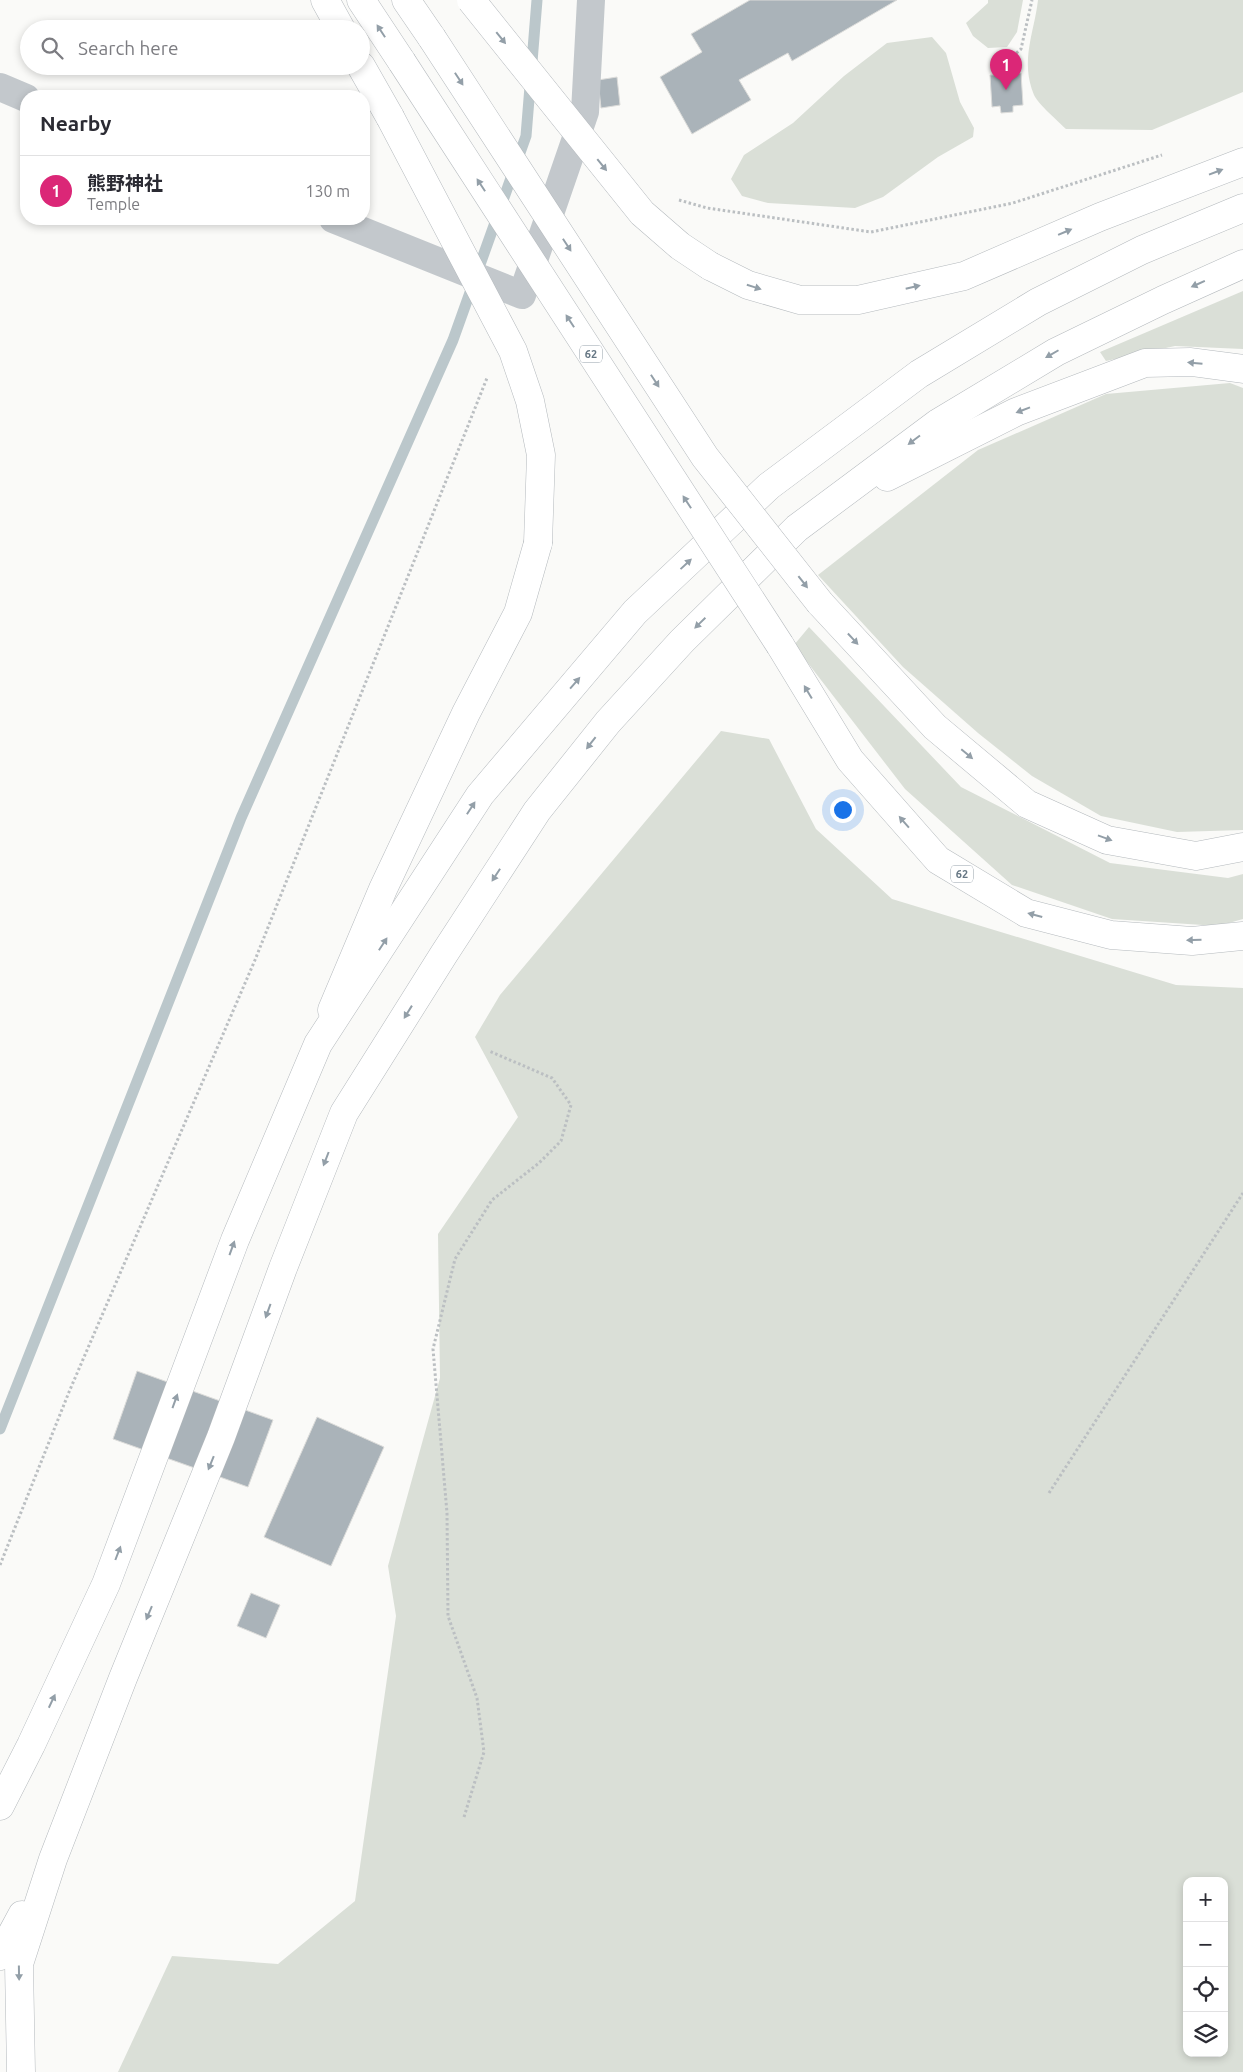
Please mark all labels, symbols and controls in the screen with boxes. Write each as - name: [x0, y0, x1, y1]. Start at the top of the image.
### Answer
- search box: [20, 20, 370, 75]
- one-way arrow: [377, 25, 386, 38]
- one-way arrow: [496, 31, 506, 45]
- icon: search: [38, 34, 66, 62]
- text: Search here: [78, 37, 178, 59]
- pin: 1: [990, 49, 1022, 90]
- one-way arrow: [454, 72, 464, 86]
- text: Nearby: [40, 111, 111, 135]
- one-way arrow: [597, 158, 608, 171]
- one-way arrow: [1209, 168, 1224, 176]
- text: 熊野神社: [87, 172, 163, 194]
- one-way arrow: [476, 178, 486, 192]
- text: 1: [51, 182, 61, 200]
- text: 130 m: [305, 182, 350, 200]
- text: Temple: [87, 195, 140, 213]
- one-way arrow: [1058, 228, 1072, 236]
- one-way arrow: [562, 238, 571, 251]
- one-way arrow: [1191, 281, 1205, 289]
- one-way arrow: [746, 283, 761, 291]
- one-way arrow: [905, 283, 920, 291]
- one-way arrow: [565, 315, 574, 328]
- road number: 62: [580, 346, 602, 362]
- one-way arrow: [1045, 350, 1059, 359]
- one-way arrow: [1186, 359, 1202, 367]
- one-way arrow: [650, 374, 660, 387]
- one-way arrow: [1015, 406, 1030, 414]
- one-way arrow: [908, 435, 921, 446]
- one-way arrow: [682, 495, 692, 508]
- one-way arrow: [679, 558, 691, 570]
- one-way arrow: [798, 575, 809, 588]
- one-way arrow: [694, 617, 706, 629]
- one-way arrow: [847, 632, 859, 644]
- one-way arrow: [569, 676, 580, 689]
- one-way arrow: [804, 685, 813, 698]
- one-way arrow: [585, 737, 596, 750]
- one-way arrow: [961, 749, 974, 760]
- your location: [830, 797, 856, 823]
- one-way arrow: [467, 801, 476, 815]
- one-way arrow: [899, 816, 910, 829]
- one-way arrow: [1097, 835, 1112, 842]
- road number: 62: [951, 866, 973, 882]
- one-way arrow: [491, 868, 500, 882]
- one-way arrow: [1027, 911, 1042, 919]
- one-way arrow: [1186, 936, 1202, 944]
- one-way arrow: [378, 938, 388, 951]
- one-way arrow: [403, 1005, 412, 1018]
- one-way arrow: [322, 1152, 330, 1167]
- one-way arrow: [229, 1241, 236, 1256]
- one-way arrow: [264, 1303, 271, 1318]
- one-way arrow: [172, 1393, 179, 1408]
- one-way arrow: [207, 1456, 215, 1471]
- one-way arrow: [114, 1545, 122, 1560]
- one-way arrow: [145, 1606, 153, 1620]
- one-way arrow: [48, 1694, 56, 1708]
- map controls: [1183, 1877, 1228, 2057]
- button: +: [1183, 1877, 1228, 1922]
- button: −: [1183, 1922, 1228, 1967]
- one-way arrow: [15, 1965, 23, 1981]
- button: locate: [1183, 1967, 1228, 2012]
- button: layers: [1183, 2012, 1228, 2057]

